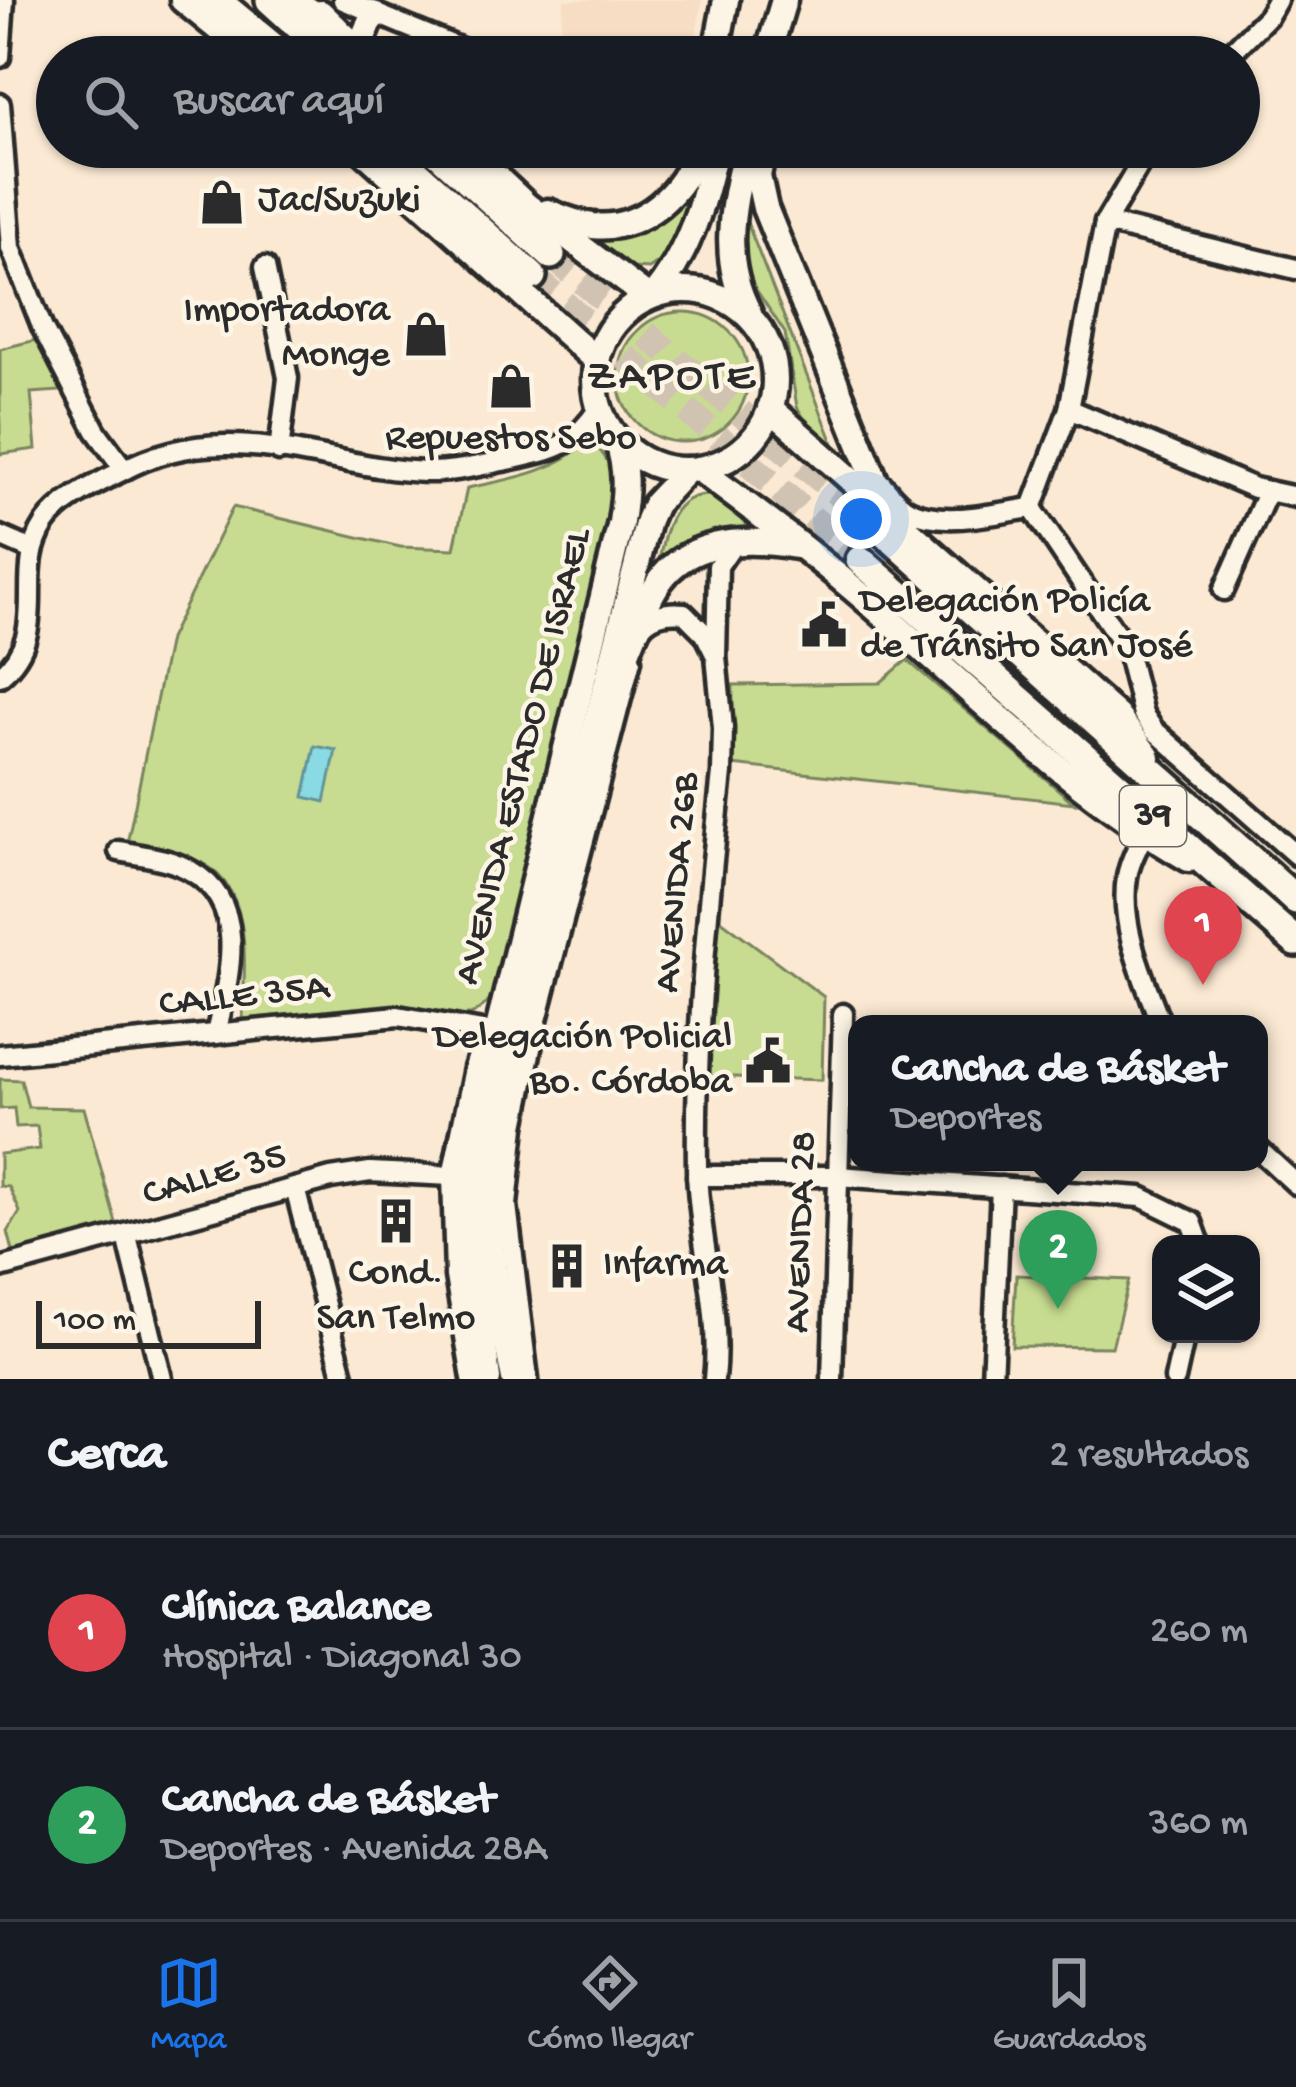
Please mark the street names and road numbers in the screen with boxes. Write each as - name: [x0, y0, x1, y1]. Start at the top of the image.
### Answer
- street label: AVENIDA ESTADO DE ISRAEL: [446, 523, 604, 990]
- street label: AVENIDA 26B: [646, 770, 712, 995]
- road number: 39: [1120, 786, 1186, 846]
- street label: CALLE 35A: [157, 966, 333, 1030]
- street label: AVENIDA 28: [776, 1130, 830, 1334]
- street label: CALLE 35: [138, 1135, 292, 1219]

